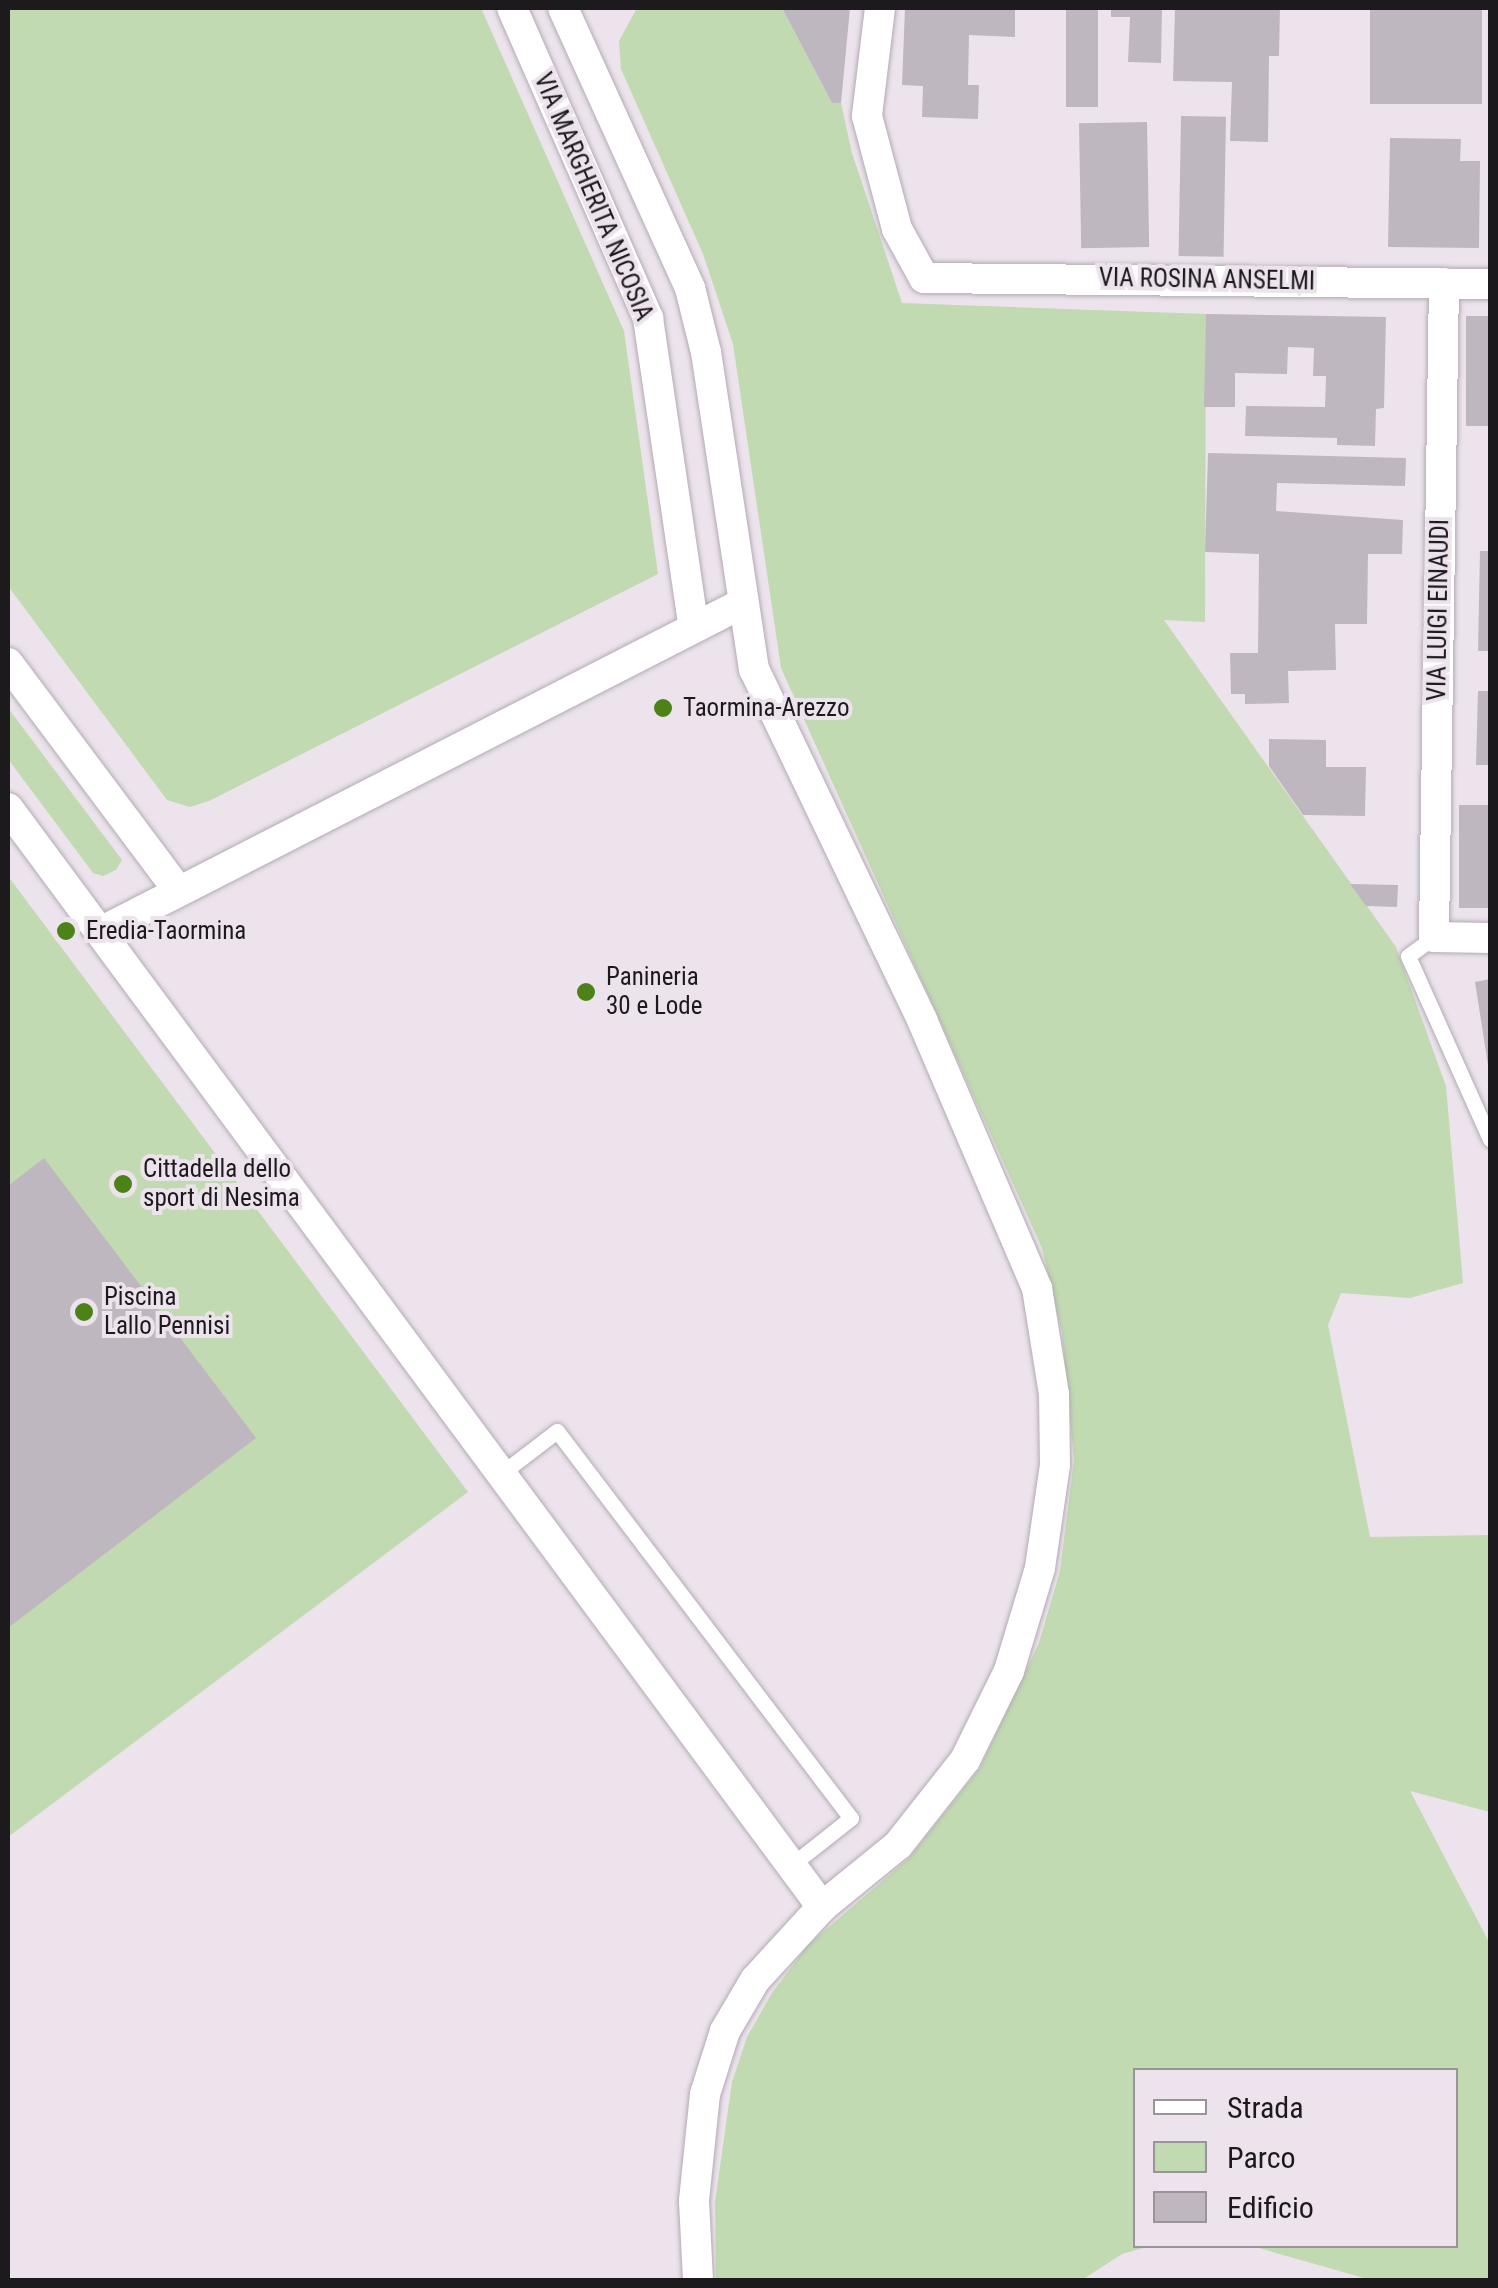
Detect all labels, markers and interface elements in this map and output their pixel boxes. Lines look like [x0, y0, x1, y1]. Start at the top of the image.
street label: VIA MARGHERITA NICOSIA [527, 69, 659, 325]
street label: VIA ROSINA ANSELMI [1099, 263, 1315, 297]
street label: VIA LUIGI EINAUDI [1422, 519, 1456, 701]
place label: Taormina-Arezzo [683, 693, 849, 723]
marker: Taormina-Arezzo [652, 697, 674, 719]
place label: Eredia-Taormina [86, 916, 246, 946]
marker: Eredia-Taormina [55, 920, 77, 942]
place label: Panineria 30 e Lode [606, 963, 702, 1022]
marker: Panineria 30 e Lode [575, 981, 597, 1003]
place label: Cittadella dello sport di Nesima [143, 1155, 300, 1214]
marker: Cittadella dello sport di Nesima [112, 1173, 134, 1195]
place label: Piscina Lallo Pennisi [104, 1283, 230, 1342]
marker: Piscina Lallo Pennisi [73, 1301, 95, 1323]
legend [1133, 2068, 1458, 2248]
text: Strada [1227, 2090, 1304, 2125]
text: Parco [1227, 2140, 1296, 2175]
text: Edificio [1227, 2190, 1314, 2225]

